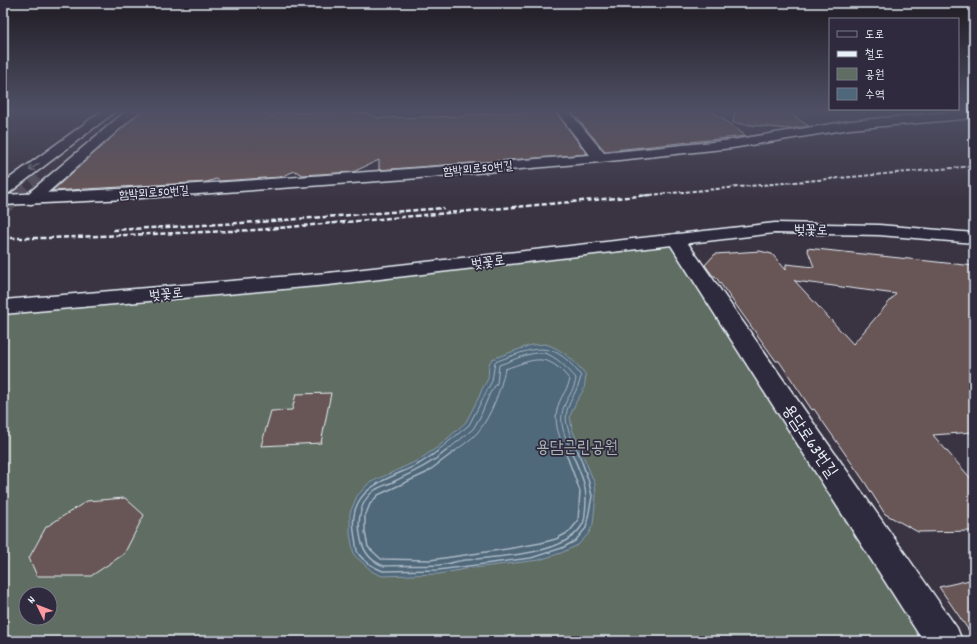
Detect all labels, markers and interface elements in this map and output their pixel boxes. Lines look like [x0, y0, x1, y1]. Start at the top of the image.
legend [829, 18, 959, 110]
text: 도로 [865, 27, 884, 44]
text: 철도 [865, 47, 884, 64]
text: 공원 [865, 67, 884, 84]
text: 수역 [865, 87, 885, 104]
street label: 함박뫼로50번길 [442, 158, 514, 181]
one-way arrow [28, 163, 39, 171]
street label: 함박뫼로50번길 [119, 183, 190, 204]
street label: 벚꽃로 [794, 221, 828, 241]
street label: 벚꽃로 [470, 251, 506, 275]
street label: 벚꽃로 [148, 284, 184, 306]
street label: 용담로63번길 [775, 400, 842, 484]
park label: 용담근린공원 [536, 437, 618, 461]
north arrow [18, 586, 58, 626]
text: N [24, 593, 40, 608]

